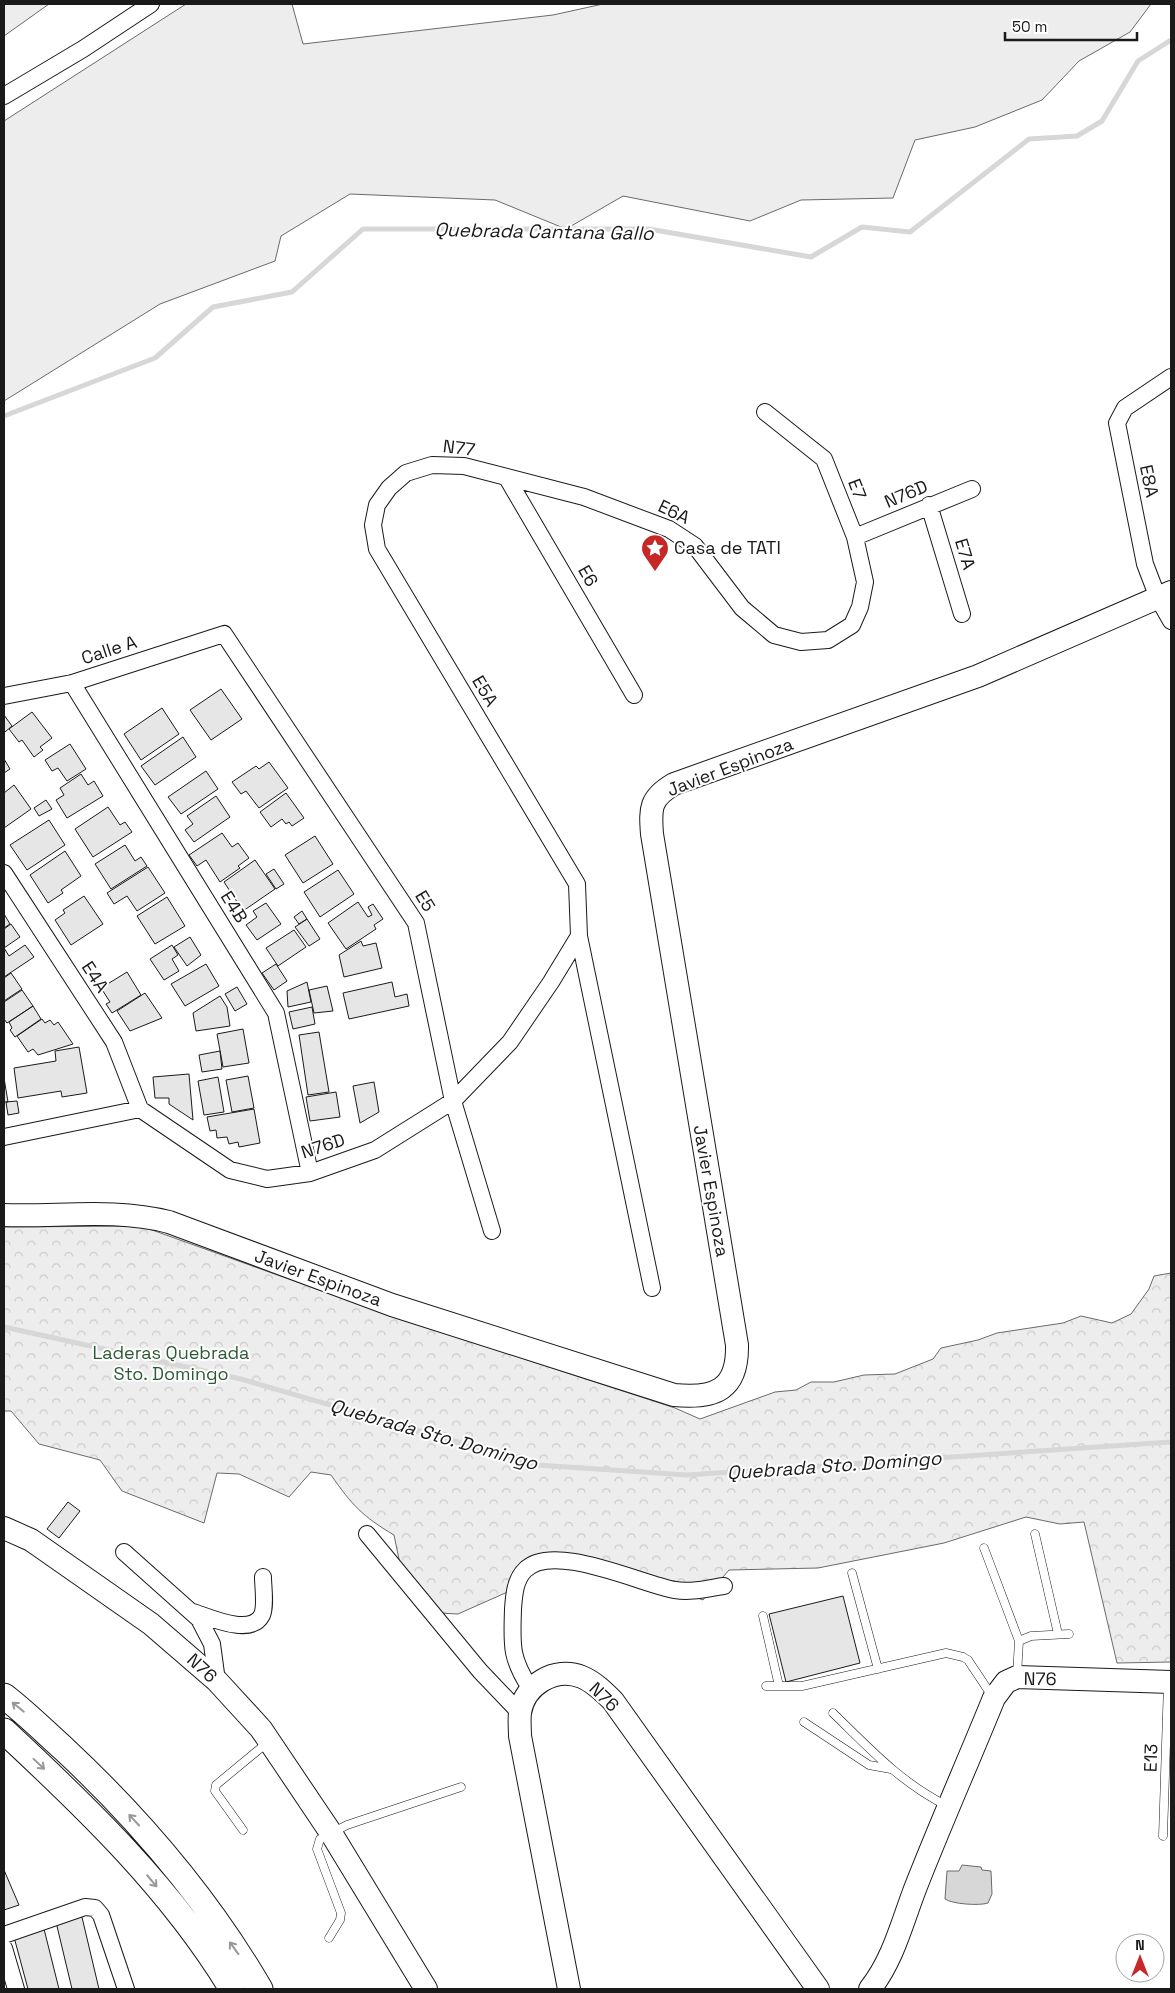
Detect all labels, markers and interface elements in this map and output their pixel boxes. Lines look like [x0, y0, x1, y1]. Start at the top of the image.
scale bar [1005, 10, 1138, 42]
text: 50 m [1012, 17, 1047, 36]
water label: Quebrada Cantana Gallo [434, 217, 655, 246]
street label: N77 [442, 434, 476, 461]
street label: E8A [1135, 463, 1164, 499]
street label: N76D [881, 474, 931, 513]
street label: E7 [843, 475, 872, 502]
street label: E6A [655, 494, 694, 529]
place icon: Casa de TATI [640, 533, 670, 572]
street label: E7A [950, 535, 981, 572]
place label: Casa de TATI [674, 536, 781, 559]
street label: E6 [573, 561, 604, 591]
street label: Calle A [78, 630, 140, 669]
street label: E5A [467, 671, 504, 710]
street label: Javier Espinoza [663, 732, 796, 801]
street label: E5 [410, 886, 441, 916]
street label: E4B [216, 887, 253, 927]
street label: E4A [77, 957, 114, 997]
street label: Javier Espinoza [689, 1123, 734, 1259]
street label: N76D [298, 1128, 348, 1163]
street label: Javier Espinoza [252, 1244, 385, 1311]
park label: Laderas Quebrada Sto. Domingo [93, 1341, 249, 1385]
water label: Quebrada Sto. Domingo [327, 1393, 542, 1476]
water label: Quebrada Sto. Domingo [726, 1445, 943, 1485]
street label: N76 [182, 1648, 222, 1687]
street label: N76 [1023, 1667, 1057, 1690]
street label: N76 [584, 1677, 624, 1716]
one-way arrow [11, 1702, 24, 1713]
street label: E13 [1139, 1743, 1162, 1773]
one-way arrow [33, 1758, 46, 1770]
one-way arrow [128, 1814, 140, 1827]
one-way arrow [147, 1874, 158, 1887]
north arrow [1115, 1933, 1165, 1983]
text: N [1135, 1936, 1145, 1954]
one-way arrow [229, 1942, 240, 1955]

